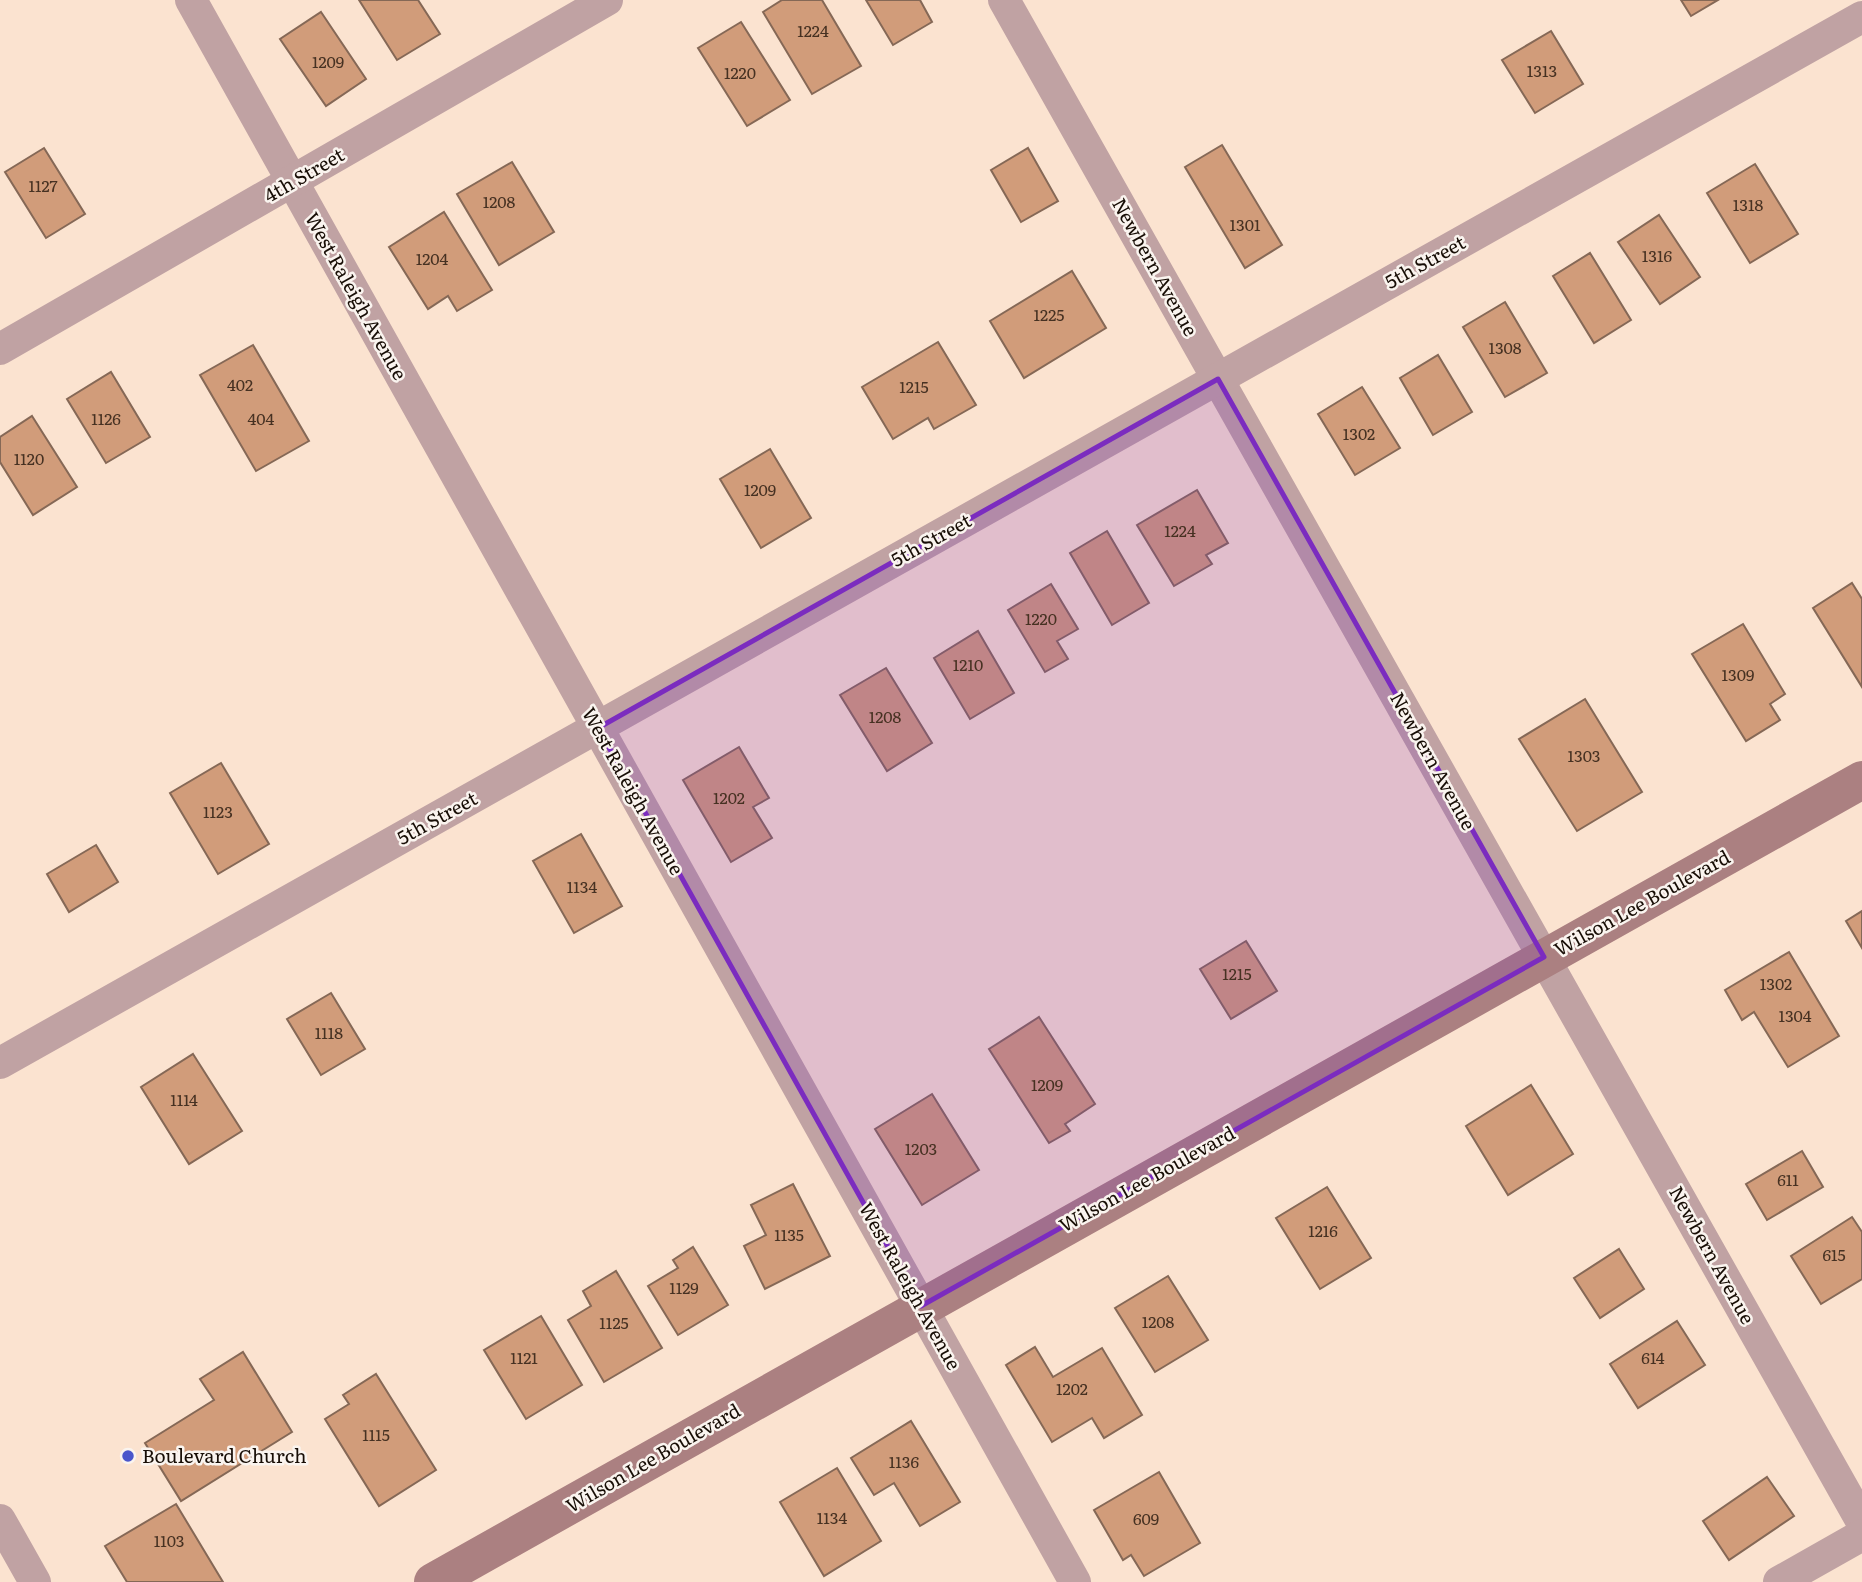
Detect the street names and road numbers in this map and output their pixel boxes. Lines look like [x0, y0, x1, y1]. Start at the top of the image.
street label: 4th Street [258, 140, 349, 208]
street label: Newbern Avenue [1106, 192, 1206, 341]
street label: West Raleigh Avenue [299, 206, 415, 385]
street label: 5th Street [1379, 227, 1470, 295]
street label: 5th Street [885, 505, 976, 573]
street label: Newbern Avenue [1384, 686, 1484, 835]
street label: West Raleigh Avenue [576, 701, 692, 880]
street label: 5th Street [391, 783, 482, 851]
street label: Wilson Lee Boulevard [1548, 842, 1735, 962]
street label: Wilson Lee Boulevard [1053, 1118, 1240, 1238]
street label: Newbern Avenue [1663, 1180, 1763, 1329]
street label: West Raleigh Avenue [853, 1196, 969, 1375]
street label: Wilson Lee Boulevard [560, 1395, 745, 1519]

